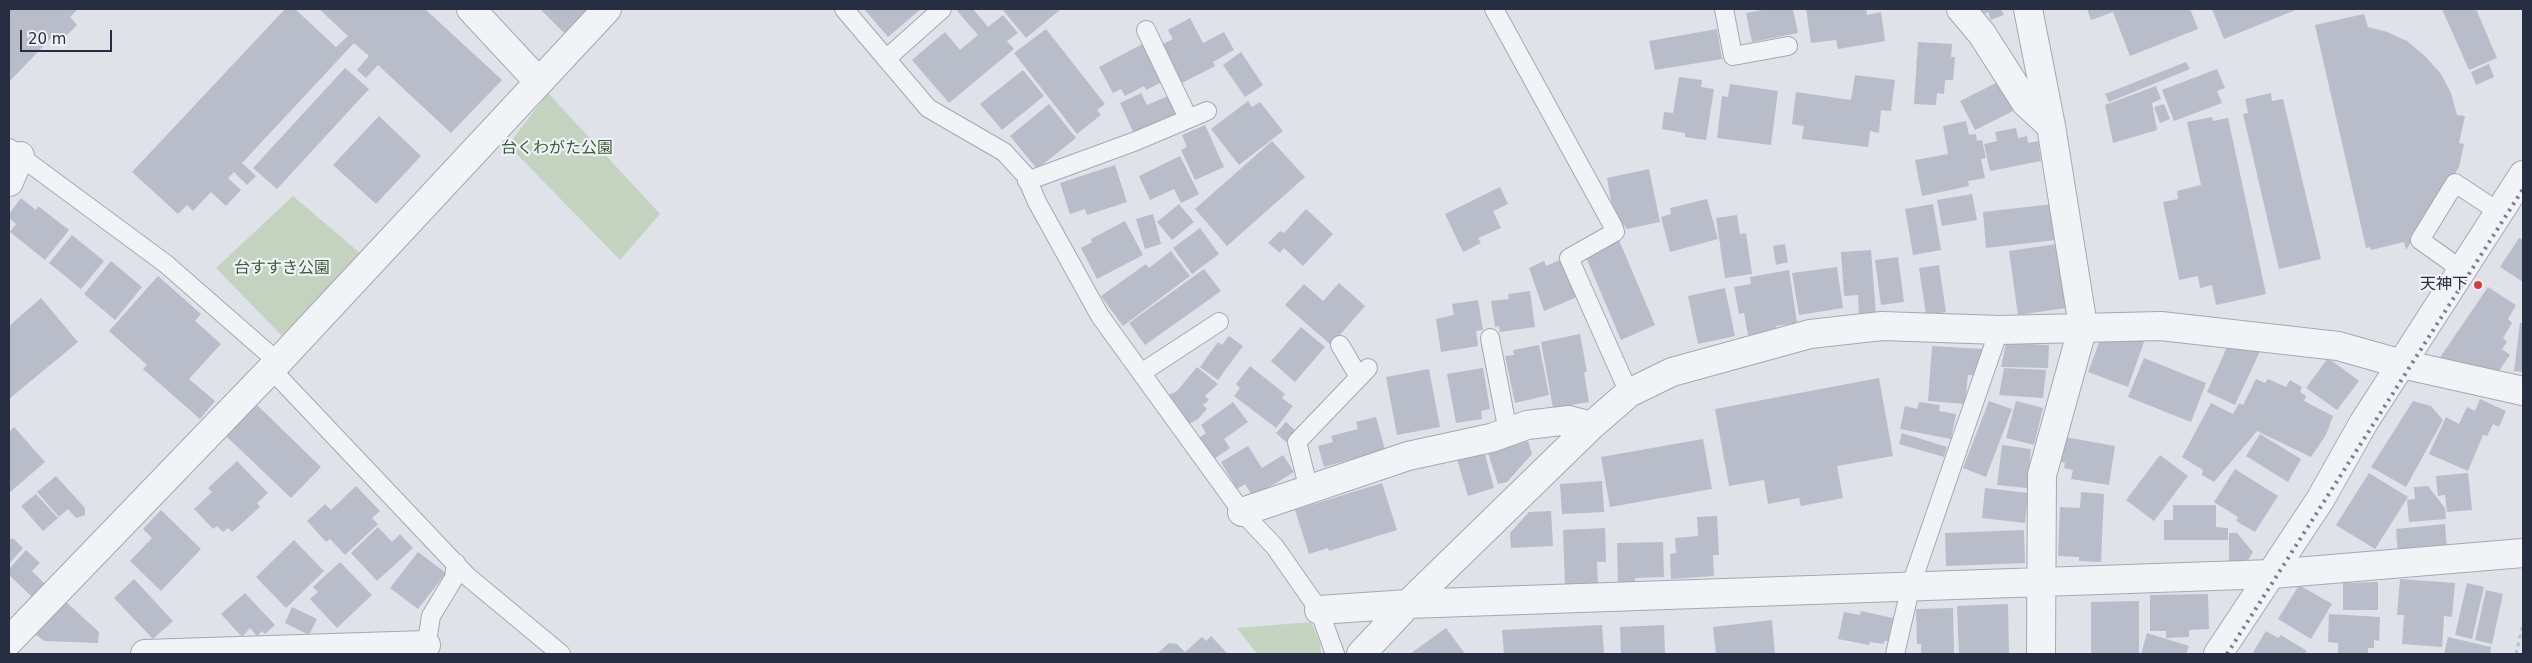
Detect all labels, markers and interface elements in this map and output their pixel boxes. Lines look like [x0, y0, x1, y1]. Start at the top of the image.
scale bar [22, 20, 115, 52]
text: 20 m [28, 30, 66, 48]
park label: 台くわがた公園 [501, 139, 613, 159]
park label: 台すすき公園 [234, 259, 330, 279]
place label: 天神下 [2420, 275, 2468, 295]
marker: 天神下 [2472, 279, 2484, 291]

